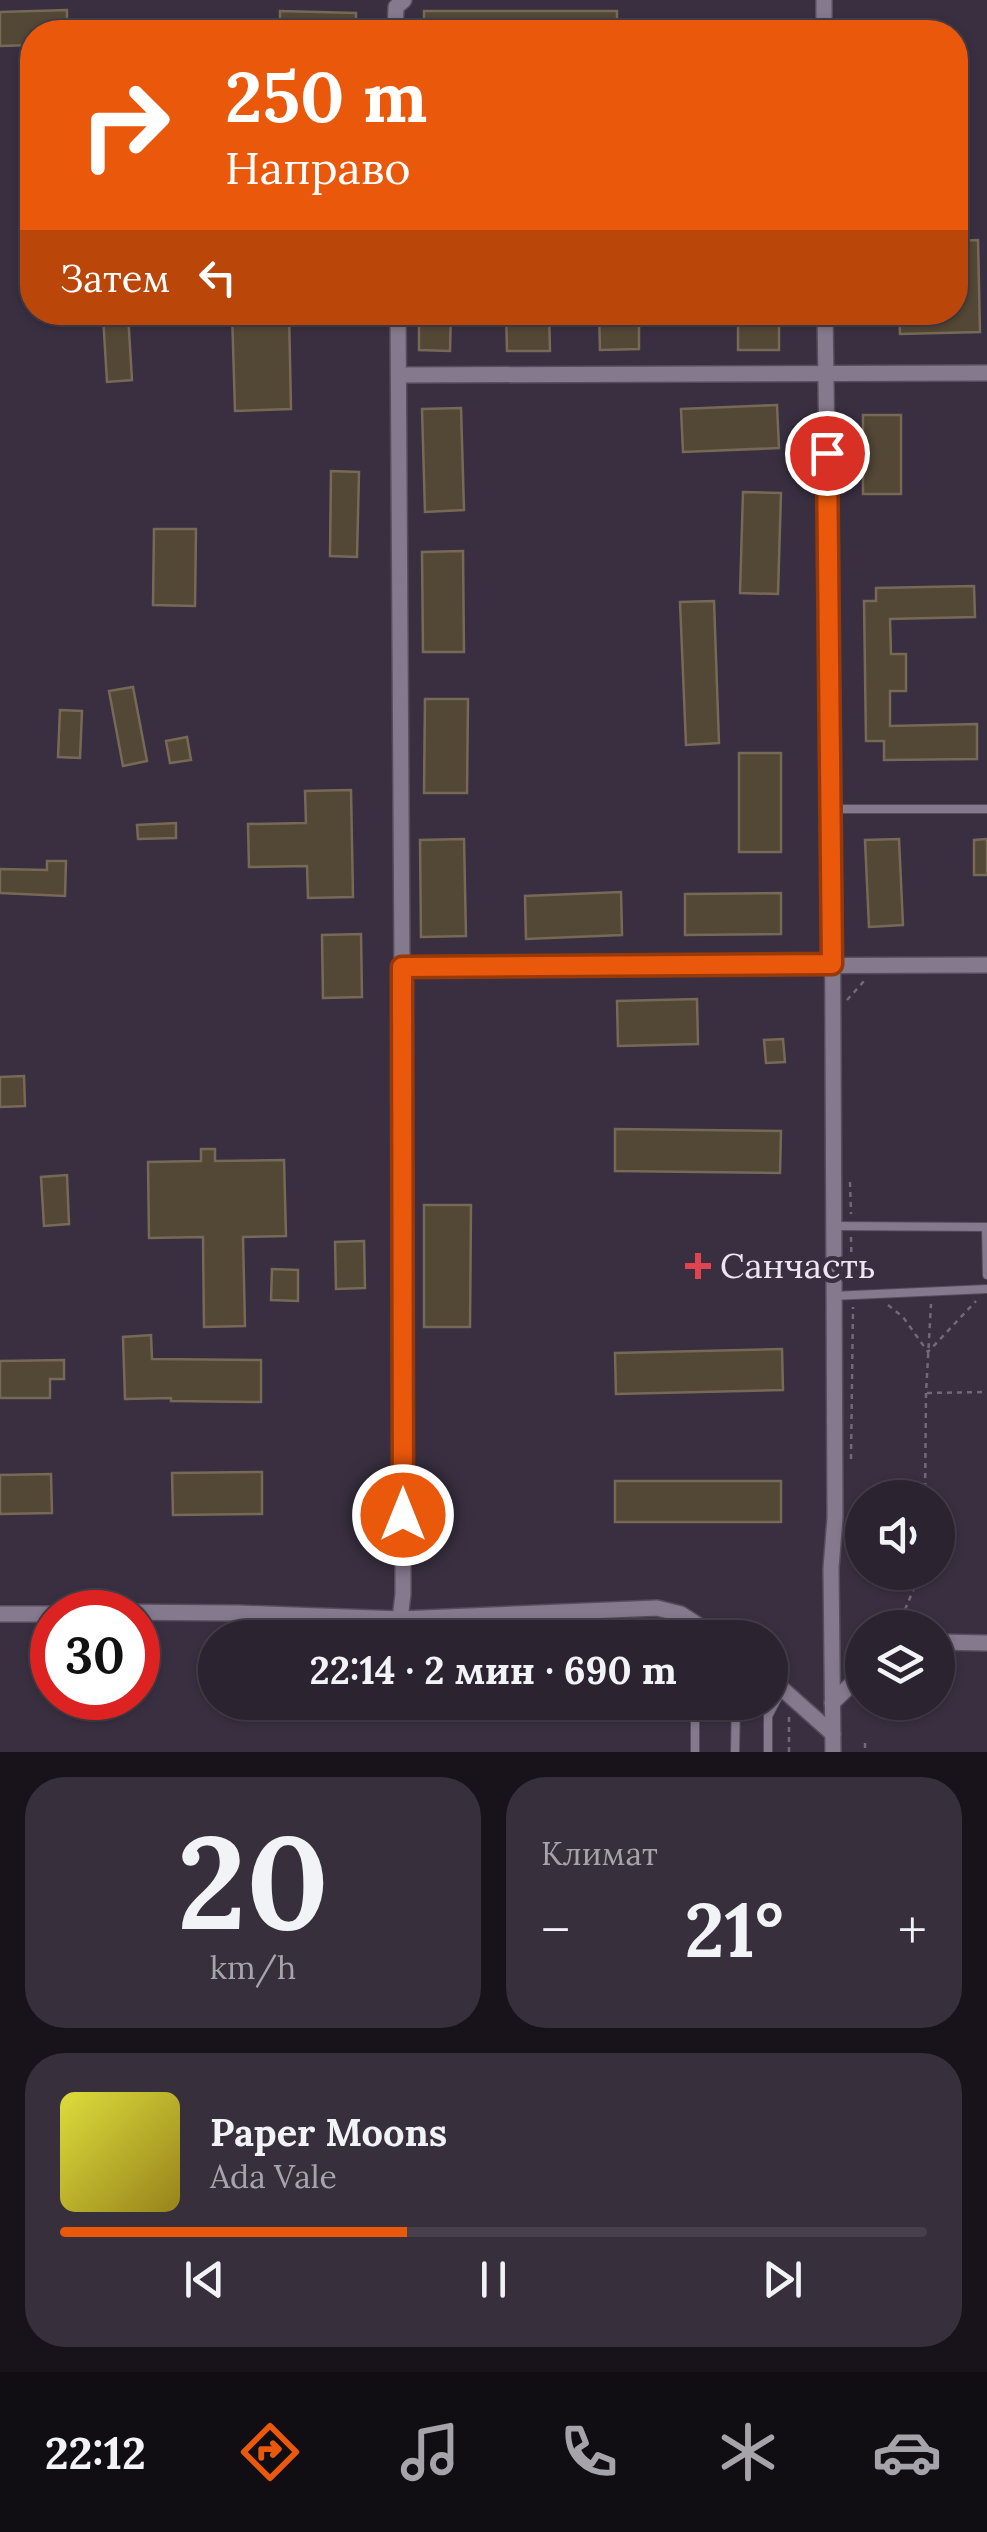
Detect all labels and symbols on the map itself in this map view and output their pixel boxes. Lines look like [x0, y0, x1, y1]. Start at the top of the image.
pin [785, 411, 870, 496]
place label: Санчасть [720, 1243, 876, 1288]
marker: Санчасть [685, 1253, 711, 1279]
position arrow [351, 1463, 455, 1567]
speed limit sign: 30 [30, 1590, 160, 1720]

